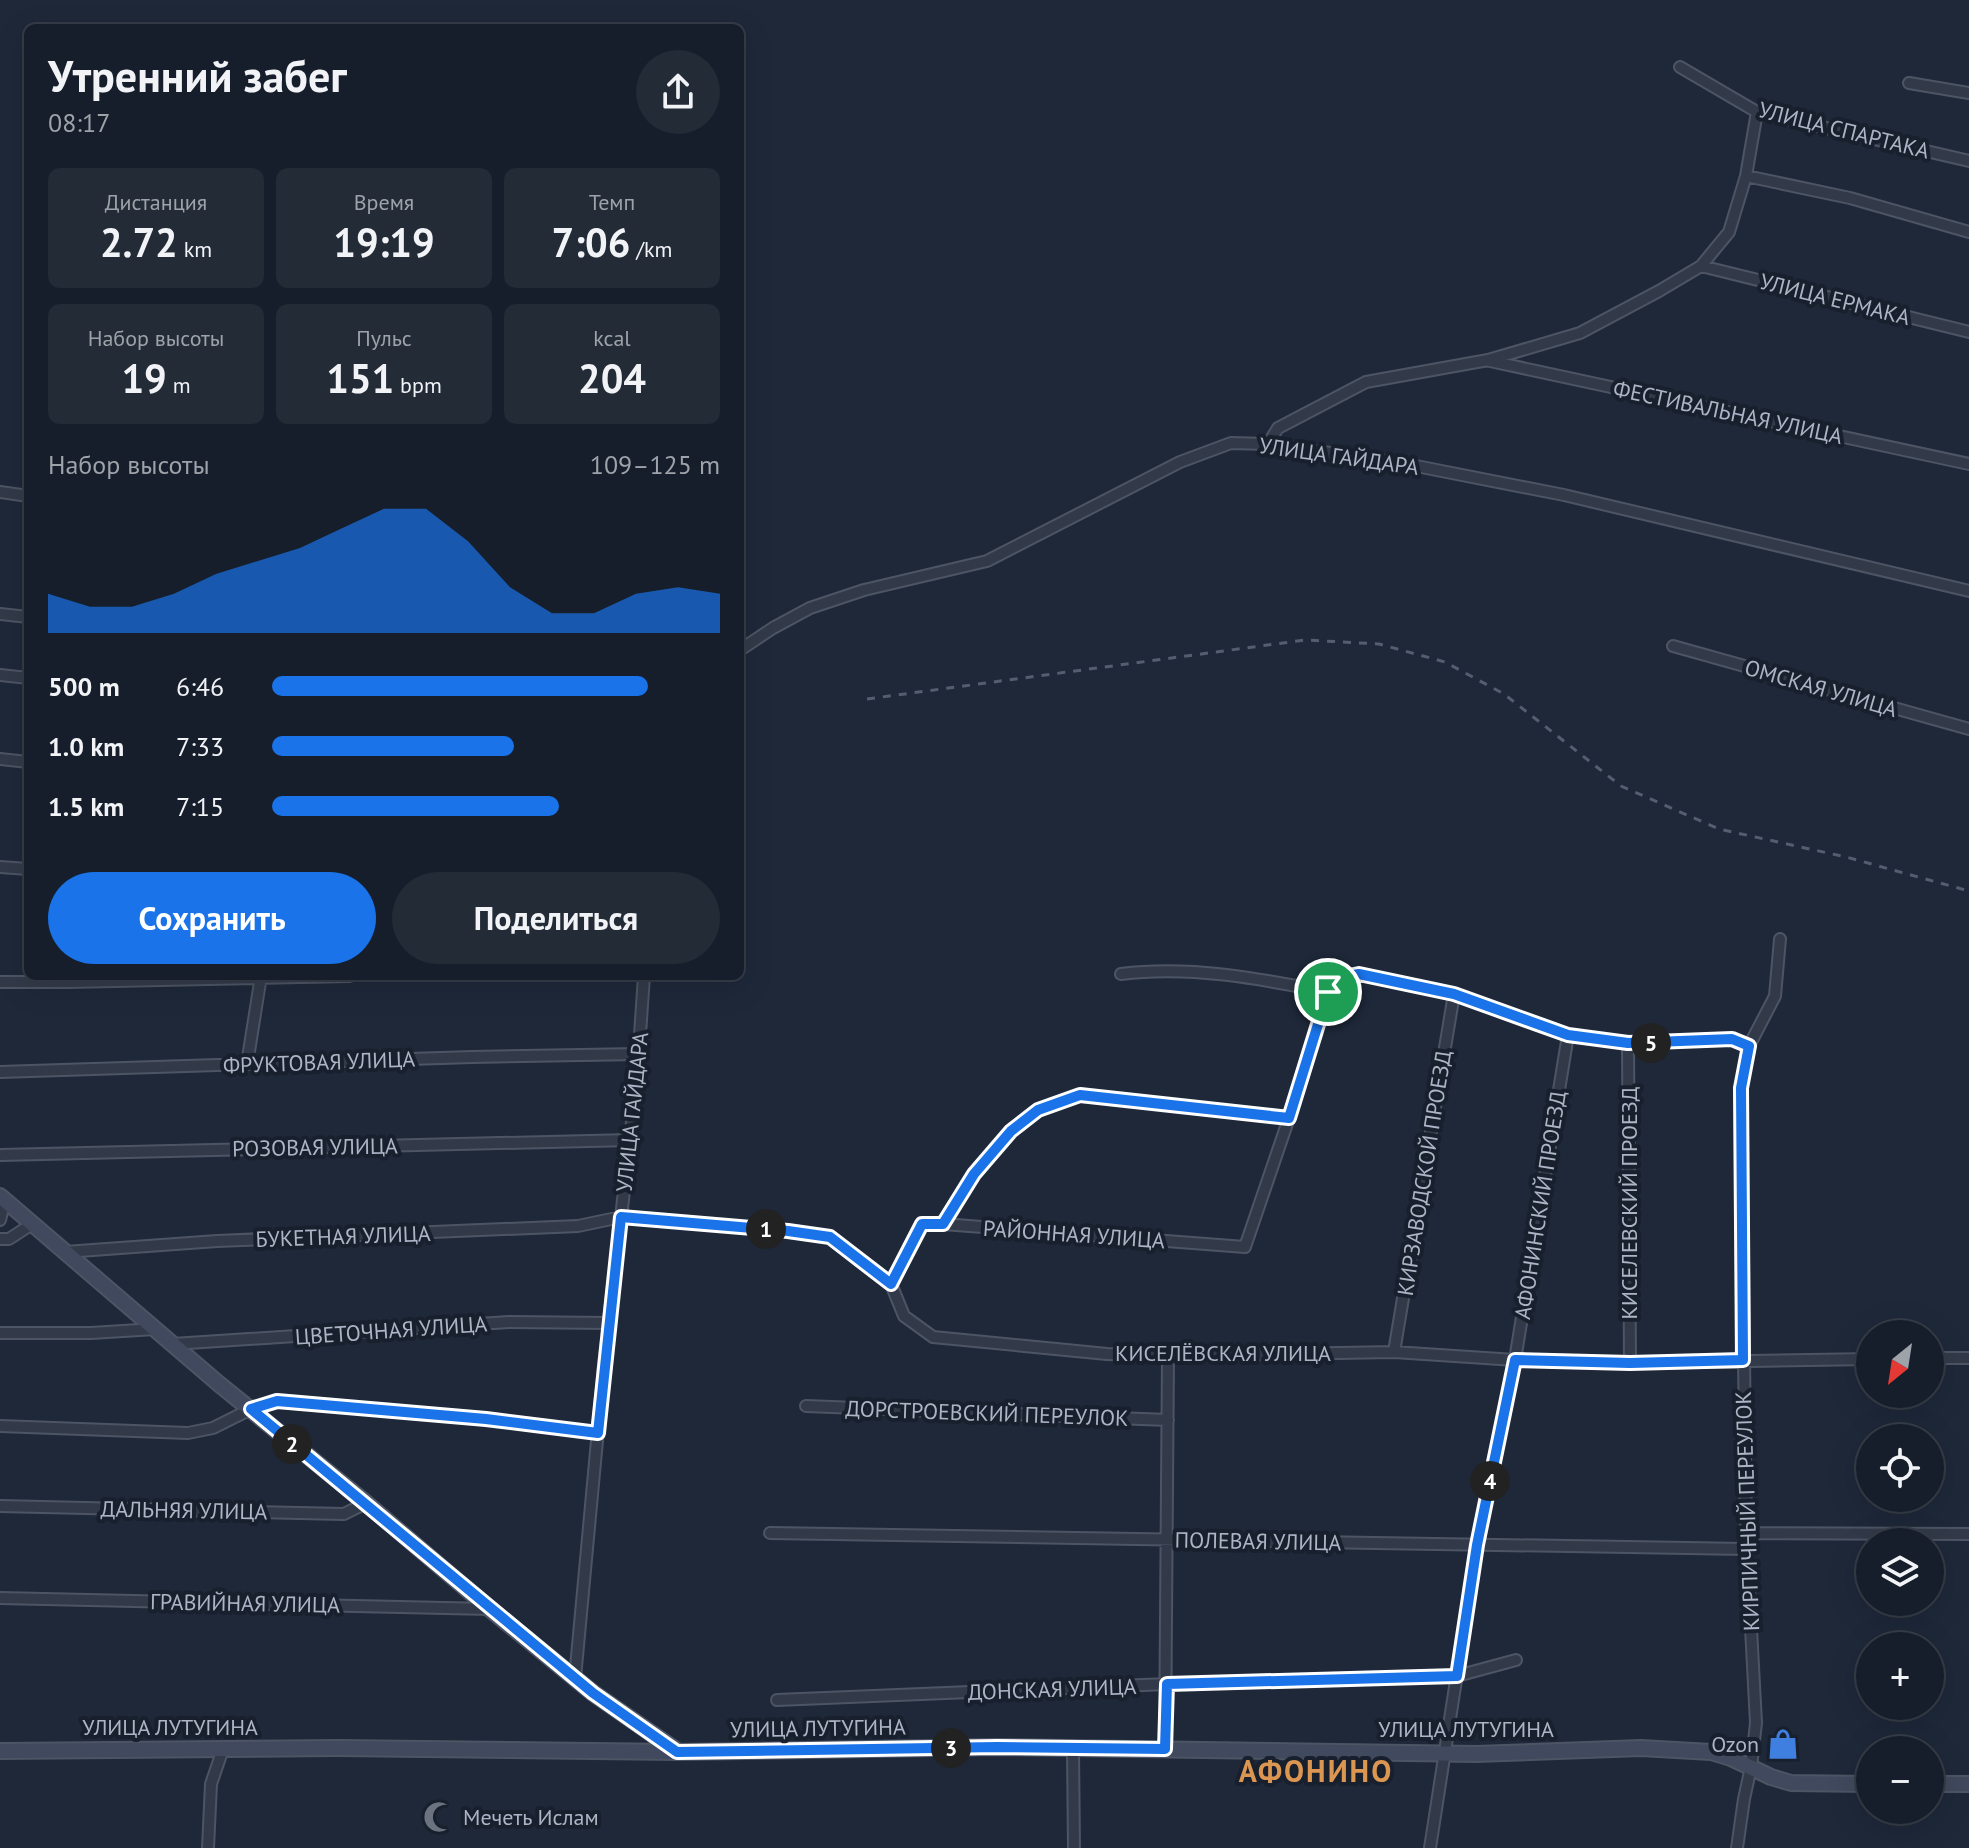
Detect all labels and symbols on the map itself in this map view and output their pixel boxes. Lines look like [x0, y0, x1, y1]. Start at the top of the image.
street label: УЛИЦА СПАРТАКА [1756, 95, 1932, 165]
street label: УЛИЦА ЕРМАКА [1757, 267, 1913, 331]
street label: ФЕСТИВАЛЬНАЯ УЛИЦА [1611, 374, 1845, 450]
street label: УЛИЦА ГАЙДАРА [1258, 431, 1421, 481]
street label: ОМСКАЯ УЛИЦА [1742, 653, 1901, 723]
pin [1294, 958, 1362, 1026]
pin: 5 [1631, 1023, 1671, 1063]
street label: УЛИЦА ГАЙДАРА [610, 1031, 654, 1193]
street label: ФРУКТОВАЯ УЛИЦА [222, 1045, 416, 1079]
street label: КИРЗАВОДСКОЙ ПРОЕЗД [1391, 1048, 1457, 1298]
street label: КИСЕЛЕВСКИЙ ПРОЕЗД [1615, 1086, 1643, 1319]
street label: АФОНИНСКИЙ ПРОЕЗД [1508, 1089, 1572, 1321]
street label: РОЗОВАЯ УЛИЦА [232, 1132, 398, 1162]
pin: 1 [746, 1209, 786, 1249]
street label: РАЙОННАЯ УЛИЦА [982, 1214, 1166, 1254]
street label: БУКЕТНАЯ УЛИЦА [255, 1219, 431, 1253]
street label: ЦВЕТОЧНАЯ УЛИЦА [294, 1309, 488, 1351]
north arrow [1856, 1320, 1944, 1408]
street label: КИСЕЛЁВСКАЯ УЛИЦА [1115, 1339, 1331, 1367]
street label: КИРПИЧНЫЙ ПЕРЕУЛОК [1729, 1391, 1765, 1631]
street label: ДОРСТРОЕВСКИЙ ПЕРЕУЛОК [845, 1394, 1129, 1432]
pin: 2 [272, 1424, 312, 1464]
pin: 4 [1470, 1461, 1510, 1501]
street label: ДАЛЬНЯЯ УЛИЦА [100, 1495, 268, 1525]
street label: ПОЛЕВАЯ УЛИЦА [1174, 1526, 1342, 1556]
street label: ГРАВИЙНАЯ УЛИЦА [150, 1587, 340, 1619]
street label: ДОНСКАЯ УЛИЦА [967, 1672, 1137, 1706]
street label: УЛИЦА ЛУТУГИНА [730, 1712, 906, 1744]
street label: УЛИЦА ЛУТУГИНА [82, 1713, 258, 1741]
street label: УЛИЦА ЛУТУГИНА [1378, 1715, 1554, 1743]
shop icon: Ozon [1766, 1727, 1800, 1761]
pin: 3 [931, 1728, 971, 1768]
place label: Ozon [1711, 1730, 1759, 1758]
district label: АФОНИНО [1239, 1751, 1393, 1790]
mosque icon: Мечеть Ислам [422, 1800, 456, 1834]
place label: Мечеть Ислам [463, 1803, 599, 1831]

